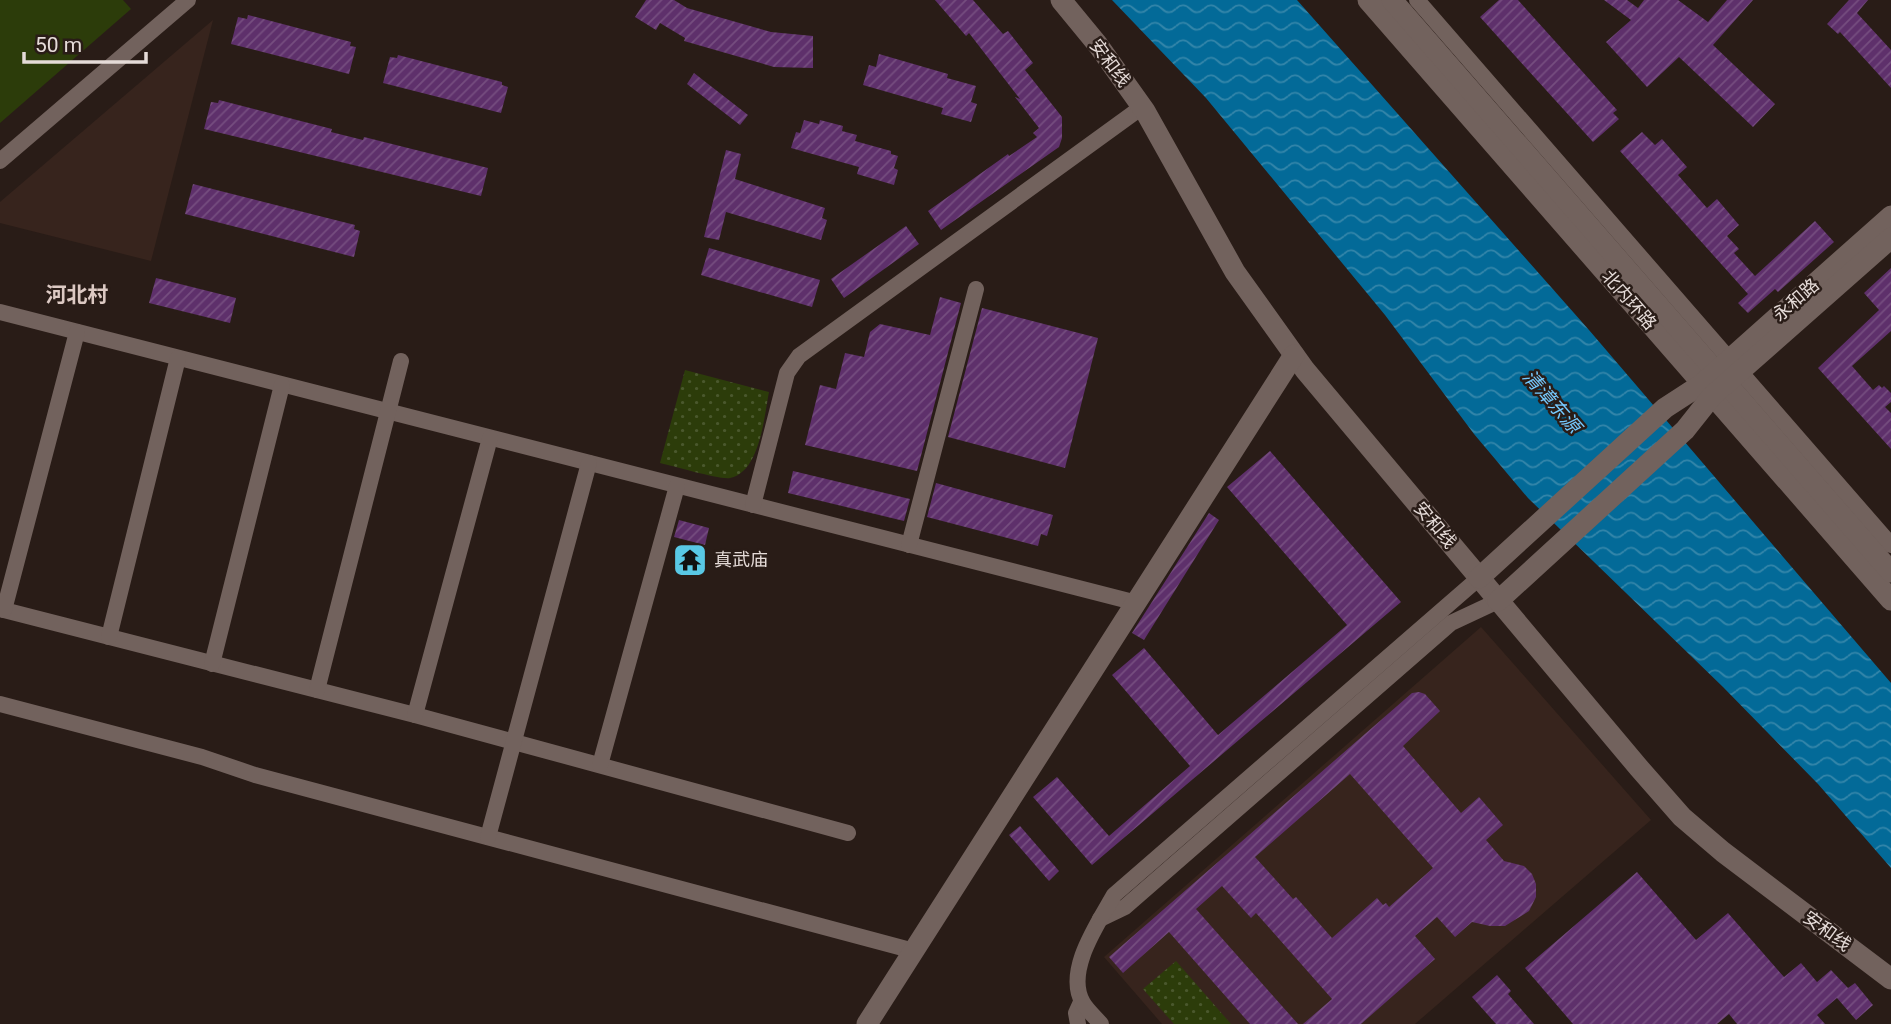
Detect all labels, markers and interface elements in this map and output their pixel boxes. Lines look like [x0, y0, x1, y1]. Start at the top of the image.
scale bar [24, 21, 147, 65]
text: 50 m [35, 33, 82, 57]
street label: 安和线 [1086, 35, 1135, 91]
street label: 北内环路 [1598, 266, 1661, 334]
street label: 永和路 [1768, 274, 1823, 325]
district label: 河北村 [46, 283, 109, 307]
water label: 清漳东源 [1518, 365, 1587, 440]
street label: 安和线 [1410, 497, 1461, 552]
temple icon: 真武庙 [671, 541, 709, 579]
place label: 真武庙 [714, 549, 768, 570]
street label: 安和线 [1799, 906, 1855, 955]

